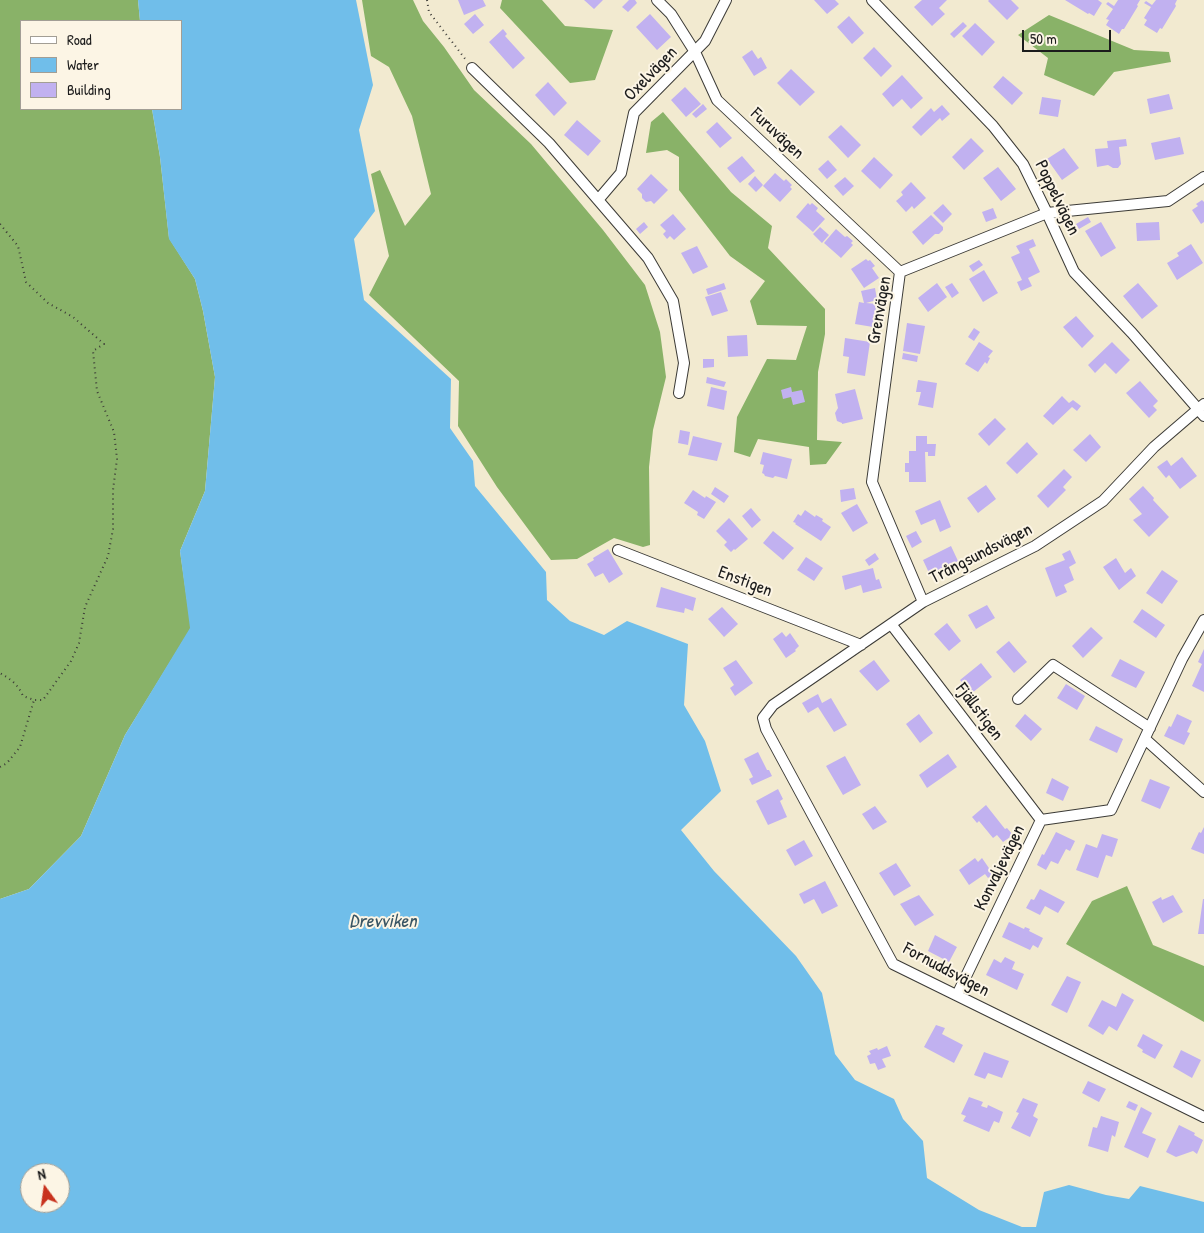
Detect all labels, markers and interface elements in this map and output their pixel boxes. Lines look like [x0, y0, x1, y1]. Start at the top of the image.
legend [20, 20, 182, 110]
scale bar [1024, 20, 1113, 52]
text: 50 m [1030, 28, 1057, 49]
text: Road [67, 29, 92, 50]
street label: Oxelvägen [620, 42, 682, 106]
text: Water [67, 54, 99, 75]
text: Building [67, 79, 111, 100]
street label: Furuvägen [746, 104, 808, 164]
street label: Poppelvägen [1030, 157, 1084, 239]
street label: Grenvägen [863, 274, 897, 346]
street label: Trångsundsvägen [926, 519, 1036, 589]
street label: Enstigen [715, 562, 775, 602]
street label: Fjällstigen [950, 679, 1008, 745]
street label: Konvaljevägen [970, 822, 1030, 914]
water label: Drevviken [349, 911, 417, 933]
street label: Fornuddsvägen [899, 938, 993, 1002]
north arrow [20, 1163, 70, 1213]
text: N [36, 1164, 47, 1184]

